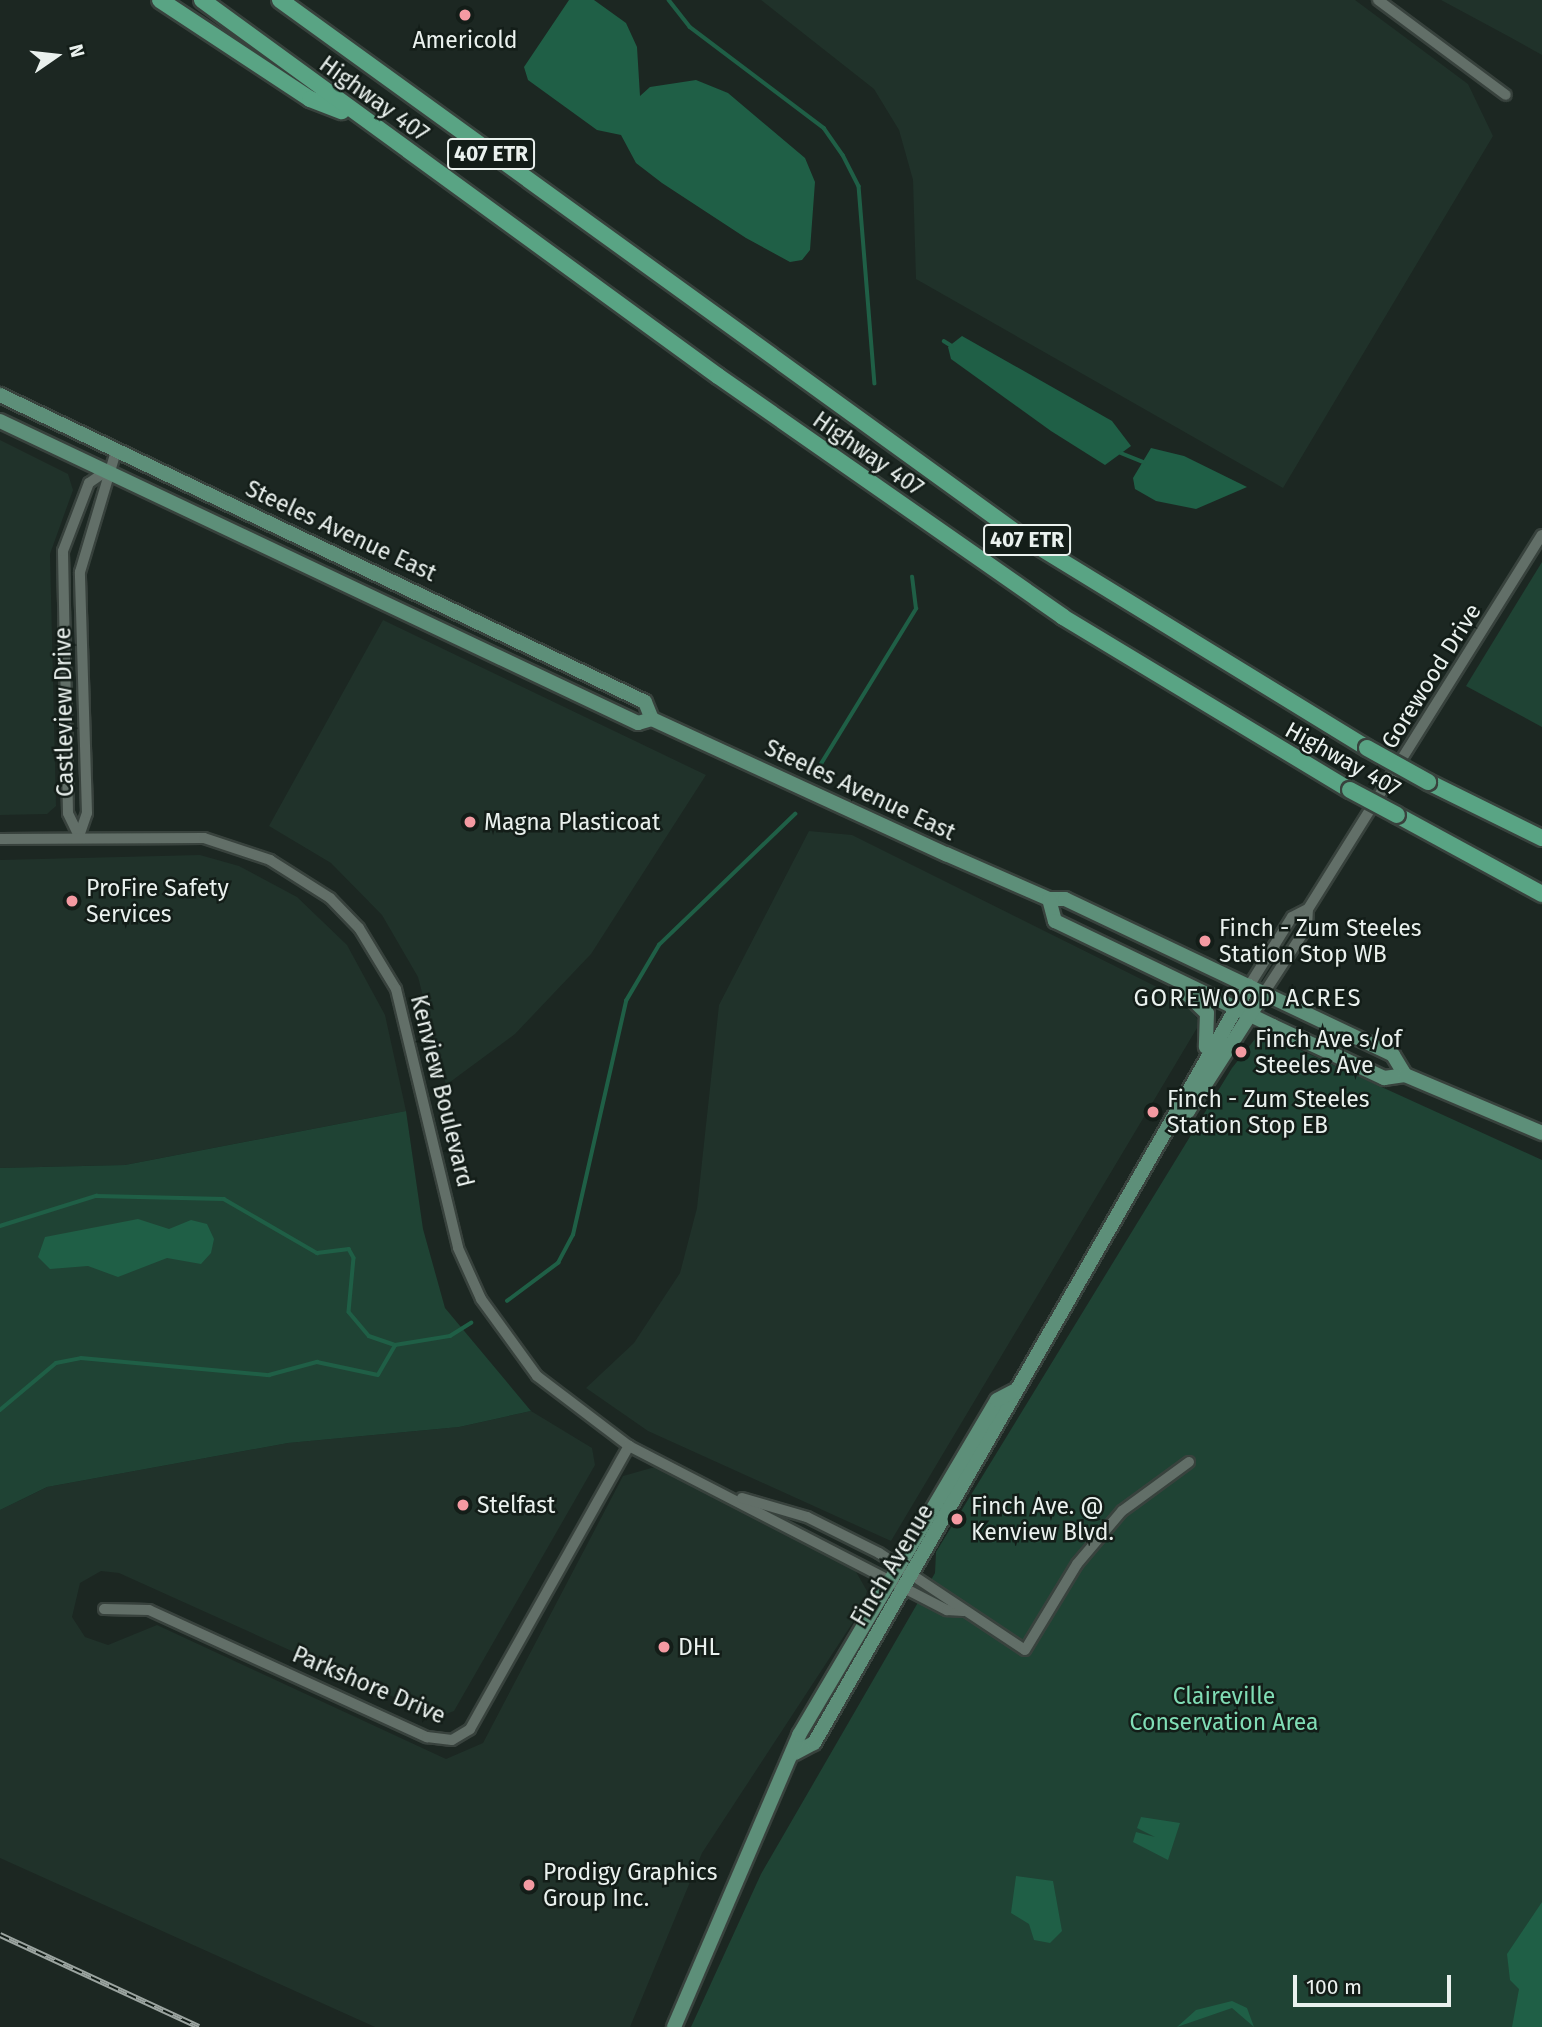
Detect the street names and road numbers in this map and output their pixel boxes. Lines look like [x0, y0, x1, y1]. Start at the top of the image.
street label: Highway 407 [314, 50, 434, 148]
road number: 407 ETR [446, 136, 536, 172]
street label: Highway 407 [808, 406, 928, 502]
street label: Steeles Avenue East [241, 475, 441, 587]
road number: 407 ETR [982, 522, 1072, 558]
street label: Gorewood Drive [1375, 598, 1487, 754]
street label: Castleview Drive [49, 627, 79, 797]
street label: Highway 407 [1280, 716, 1406, 802]
street label: Steeles Avenue East [760, 734, 960, 846]
street label: Kenview Boulevard [405, 992, 479, 1190]
street label: Finch Avenue [845, 1499, 939, 1631]
street label: Parkshore Drive [288, 1640, 450, 1730]

